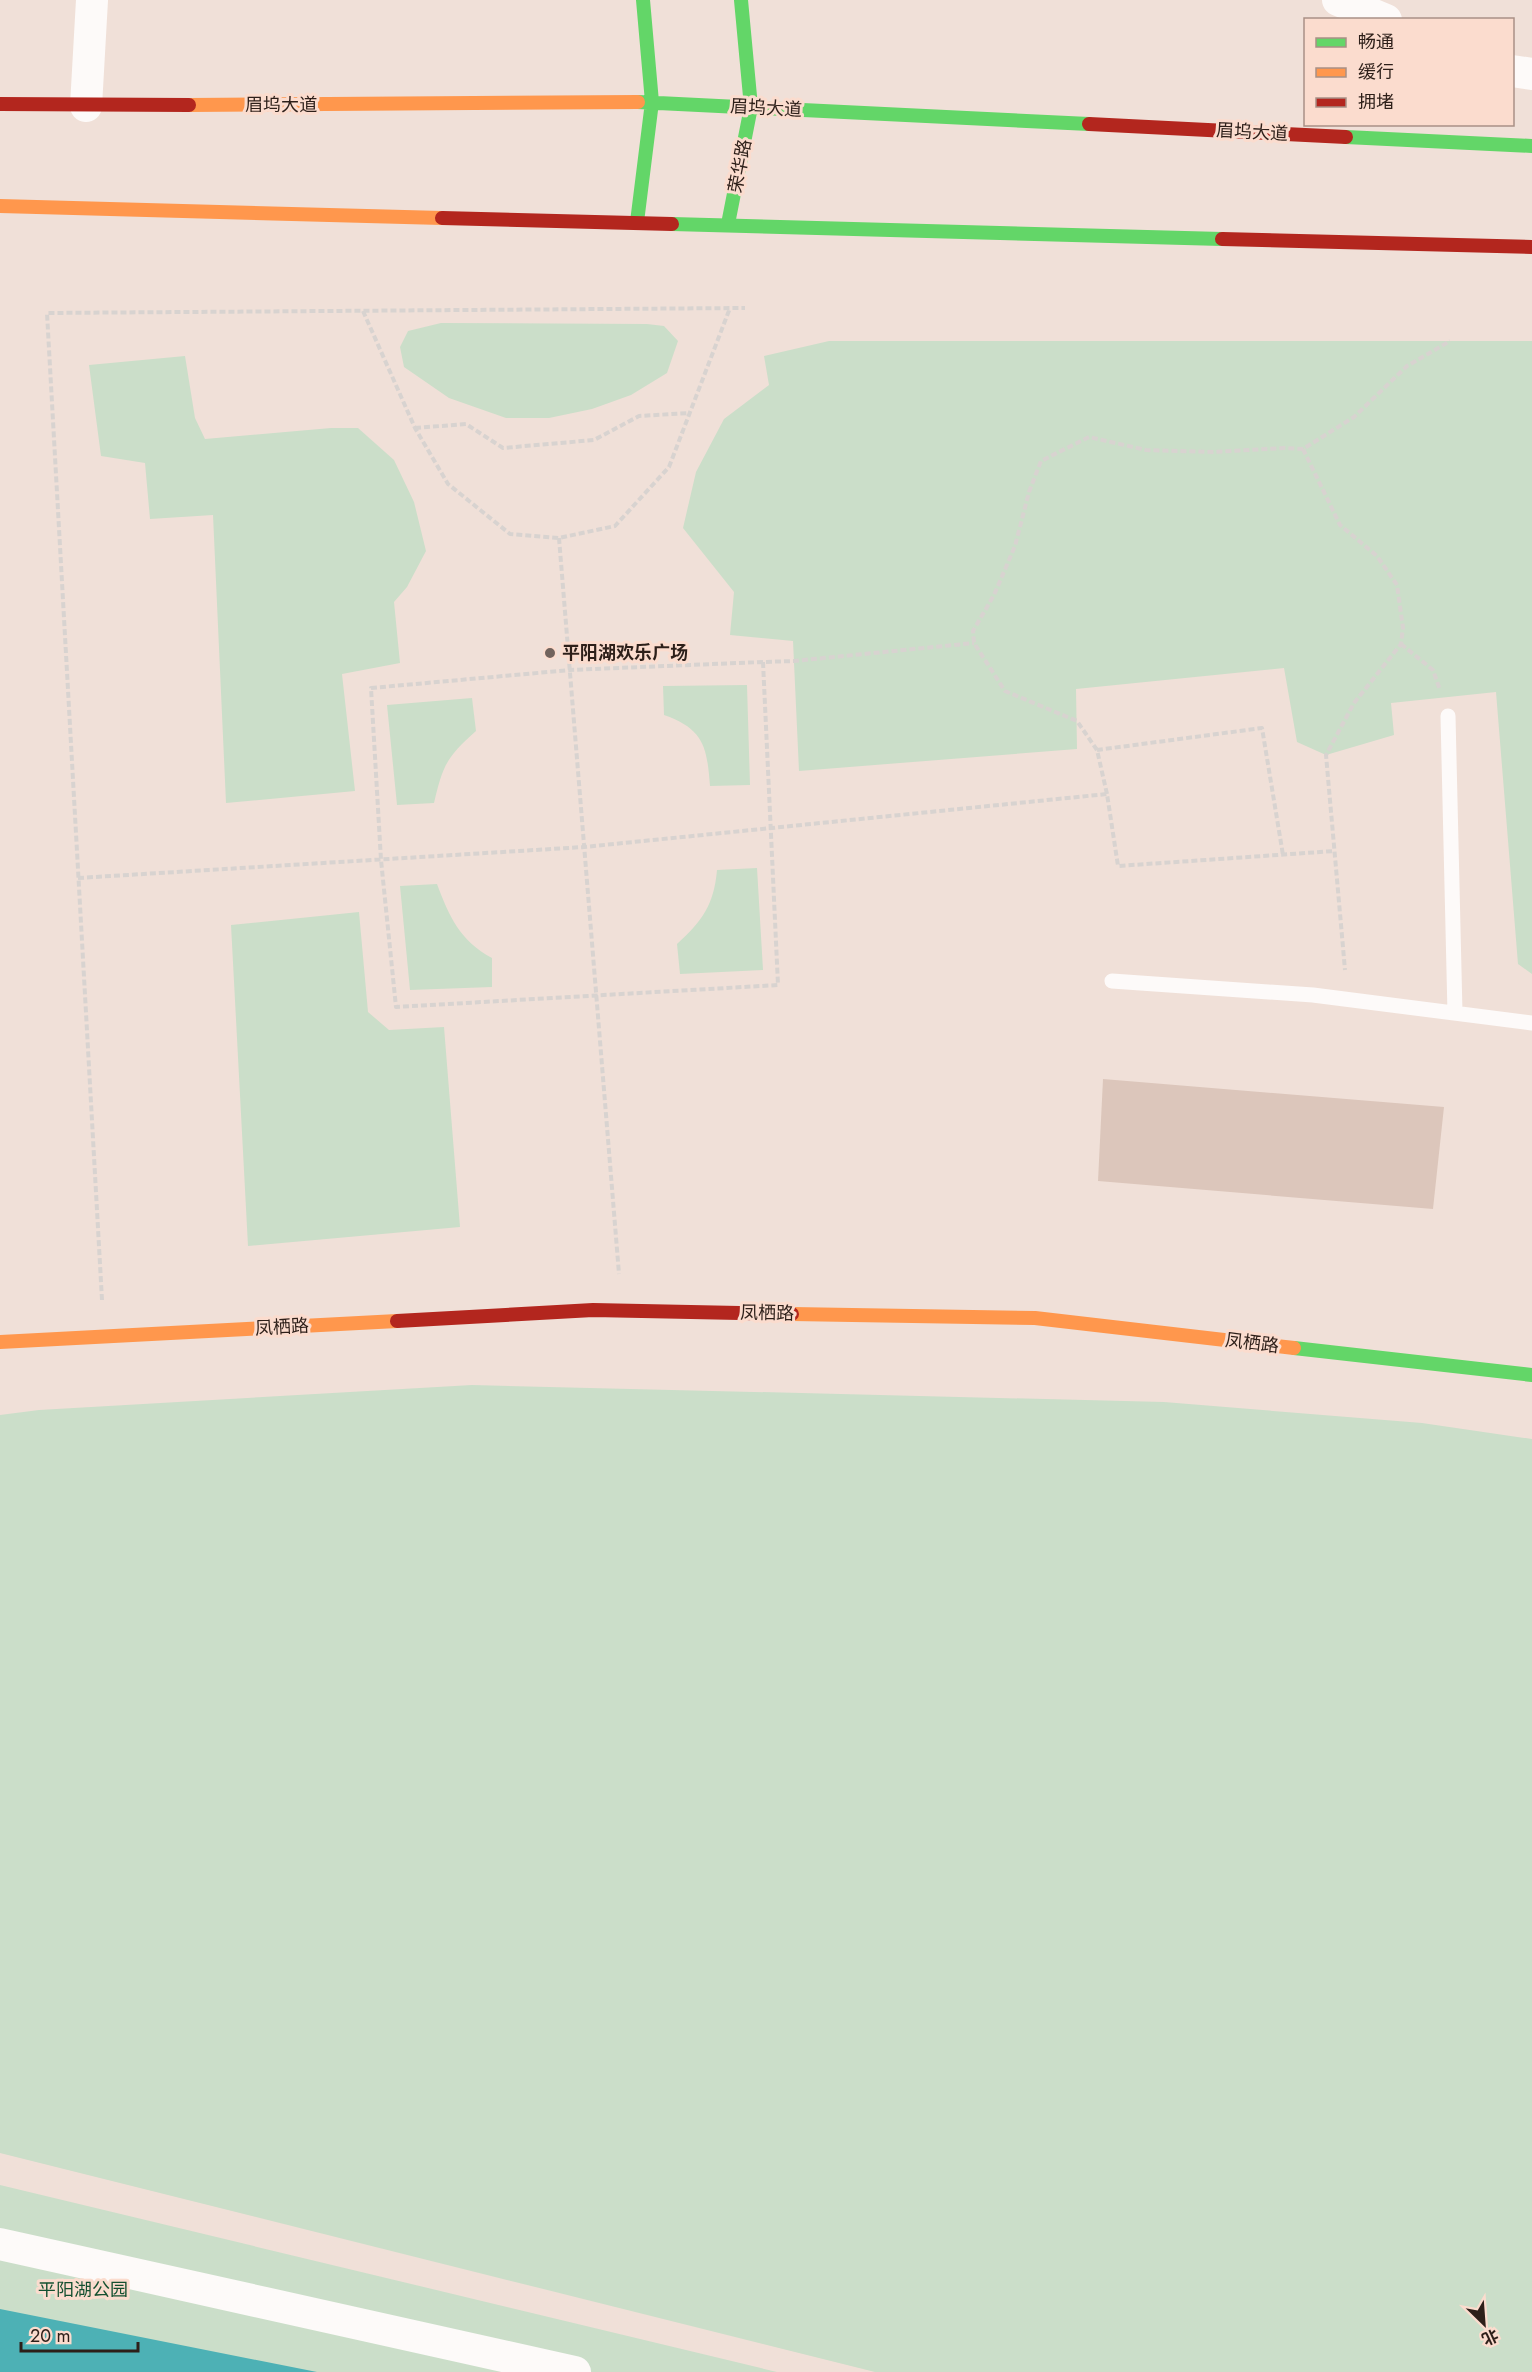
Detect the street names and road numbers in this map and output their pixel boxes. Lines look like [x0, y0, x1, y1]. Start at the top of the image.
street label: 眉坞大道 [245, 92, 317, 118]
street label: 眉坞大道 [729, 93, 803, 123]
street label: 眉坞大道 [1215, 117, 1289, 147]
street label: 荣华路 [722, 137, 758, 195]
street label: 凤栖路 [740, 1300, 794, 1326]
street label: 凤栖路 [254, 1313, 310, 1341]
street label: 凤栖路 [1224, 1327, 1280, 1359]

